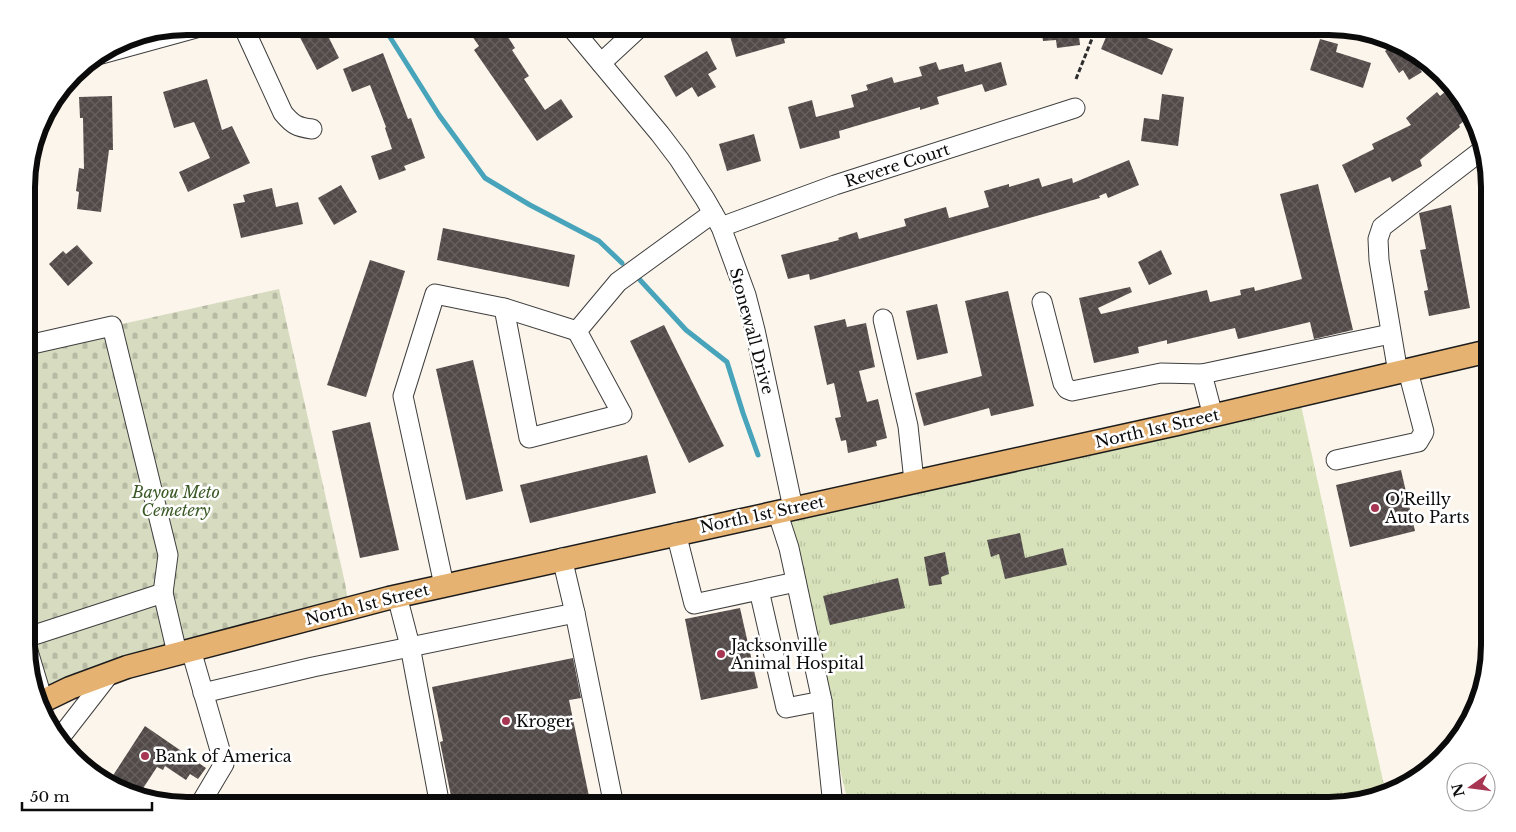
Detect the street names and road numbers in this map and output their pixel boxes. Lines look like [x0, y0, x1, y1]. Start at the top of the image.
street label: Revere Court [842, 139, 952, 191]
street label: Stonewall Drive [726, 266, 778, 396]
street label: North 1st Street [1093, 404, 1221, 452]
street label: North 1st Street [698, 491, 826, 537]
street label: North 1st Street [303, 579, 431, 629]

